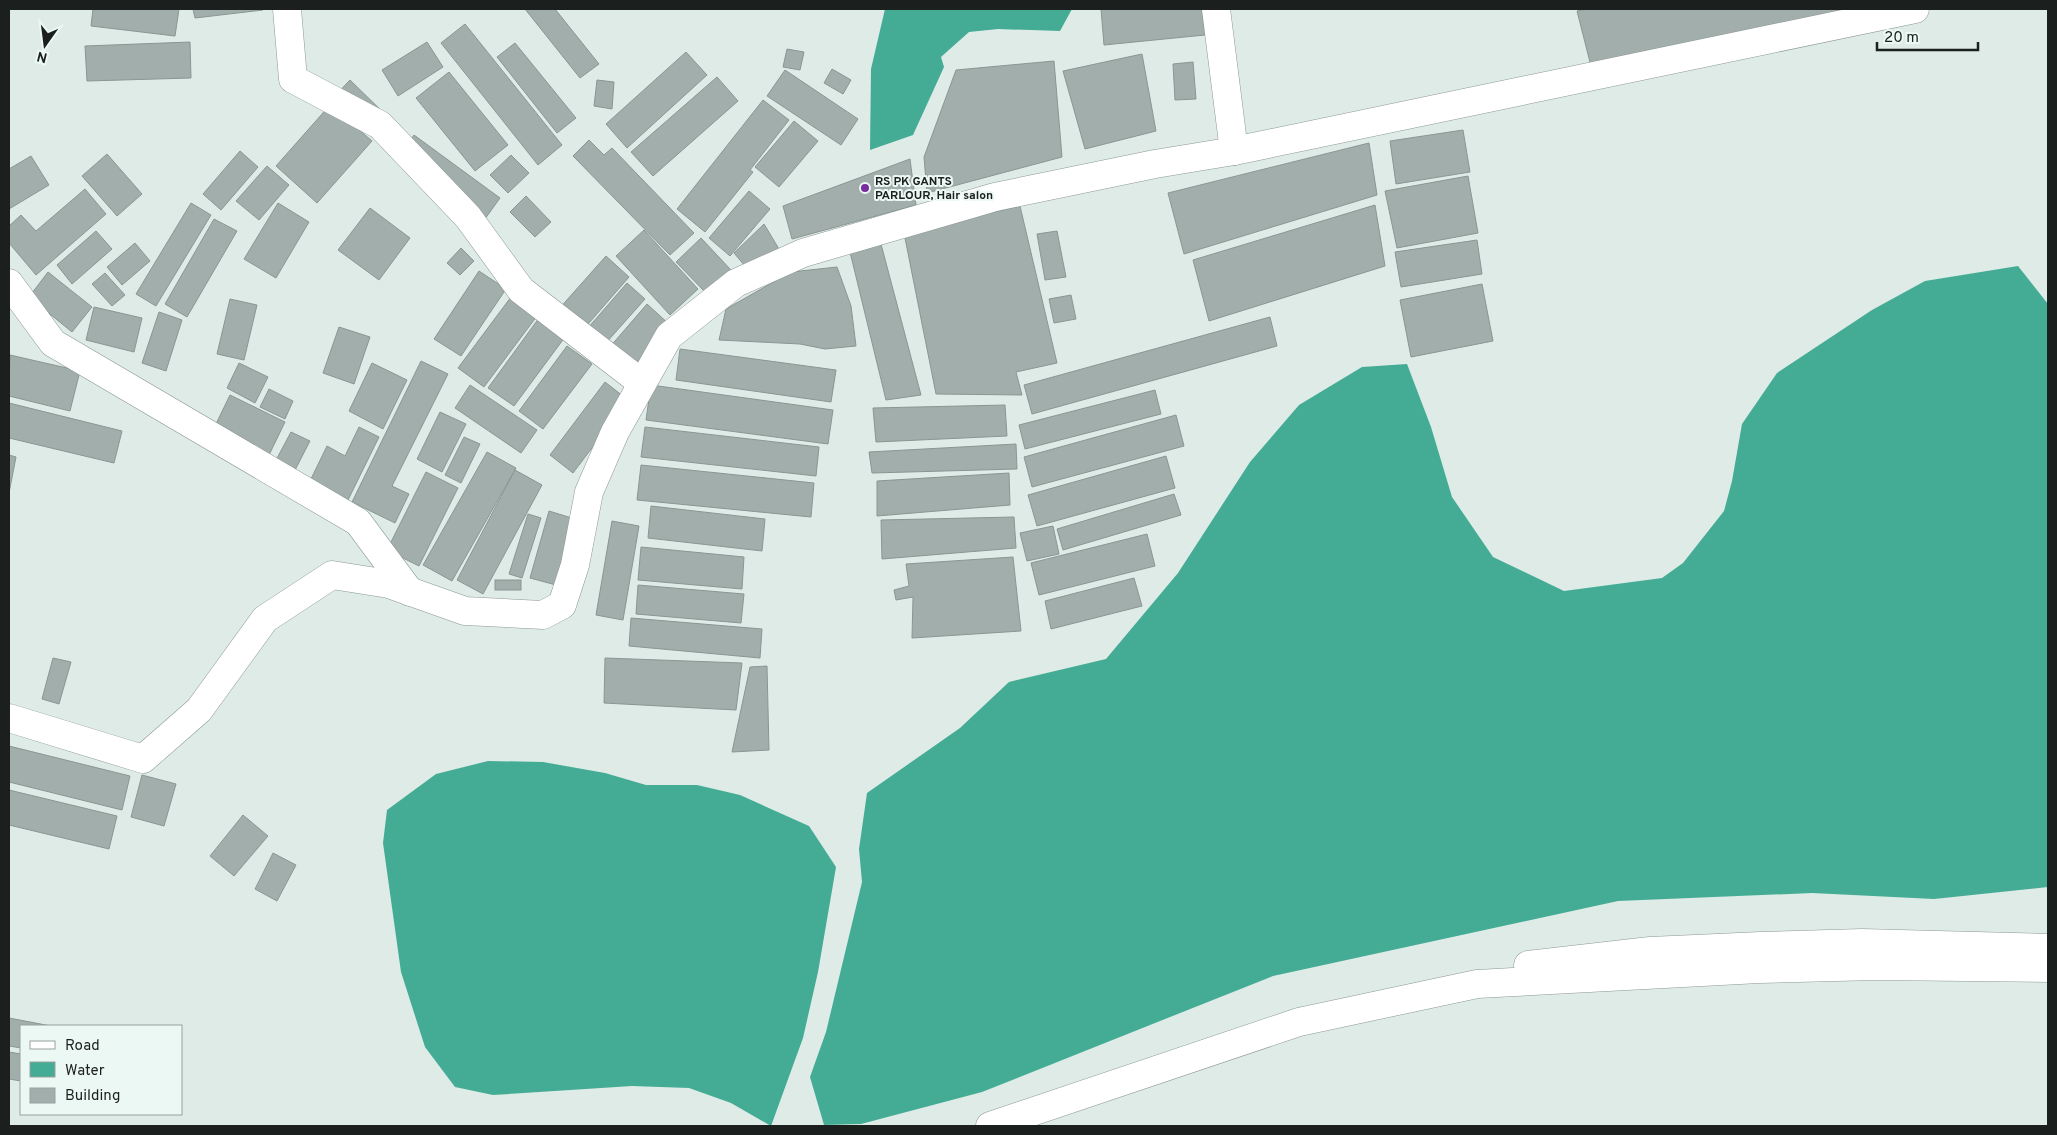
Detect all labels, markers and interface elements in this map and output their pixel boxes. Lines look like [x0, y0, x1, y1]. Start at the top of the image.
north arrow [20, 20, 70, 70]
scale bar [1877, 20, 1978, 52]
text: 20 m [1884, 29, 1919, 48]
text: N [35, 47, 49, 66]
place label: RS PK GANTS PARLOUR, Hair salon [875, 174, 993, 204]
marker: RS PK GANTS PARLOUR, Hair salon [859, 182, 871, 194]
legend [20, 1025, 182, 1115]
text: Road [65, 1037, 100, 1056]
text: Water [65, 1062, 105, 1081]
text: Building [65, 1087, 120, 1106]

